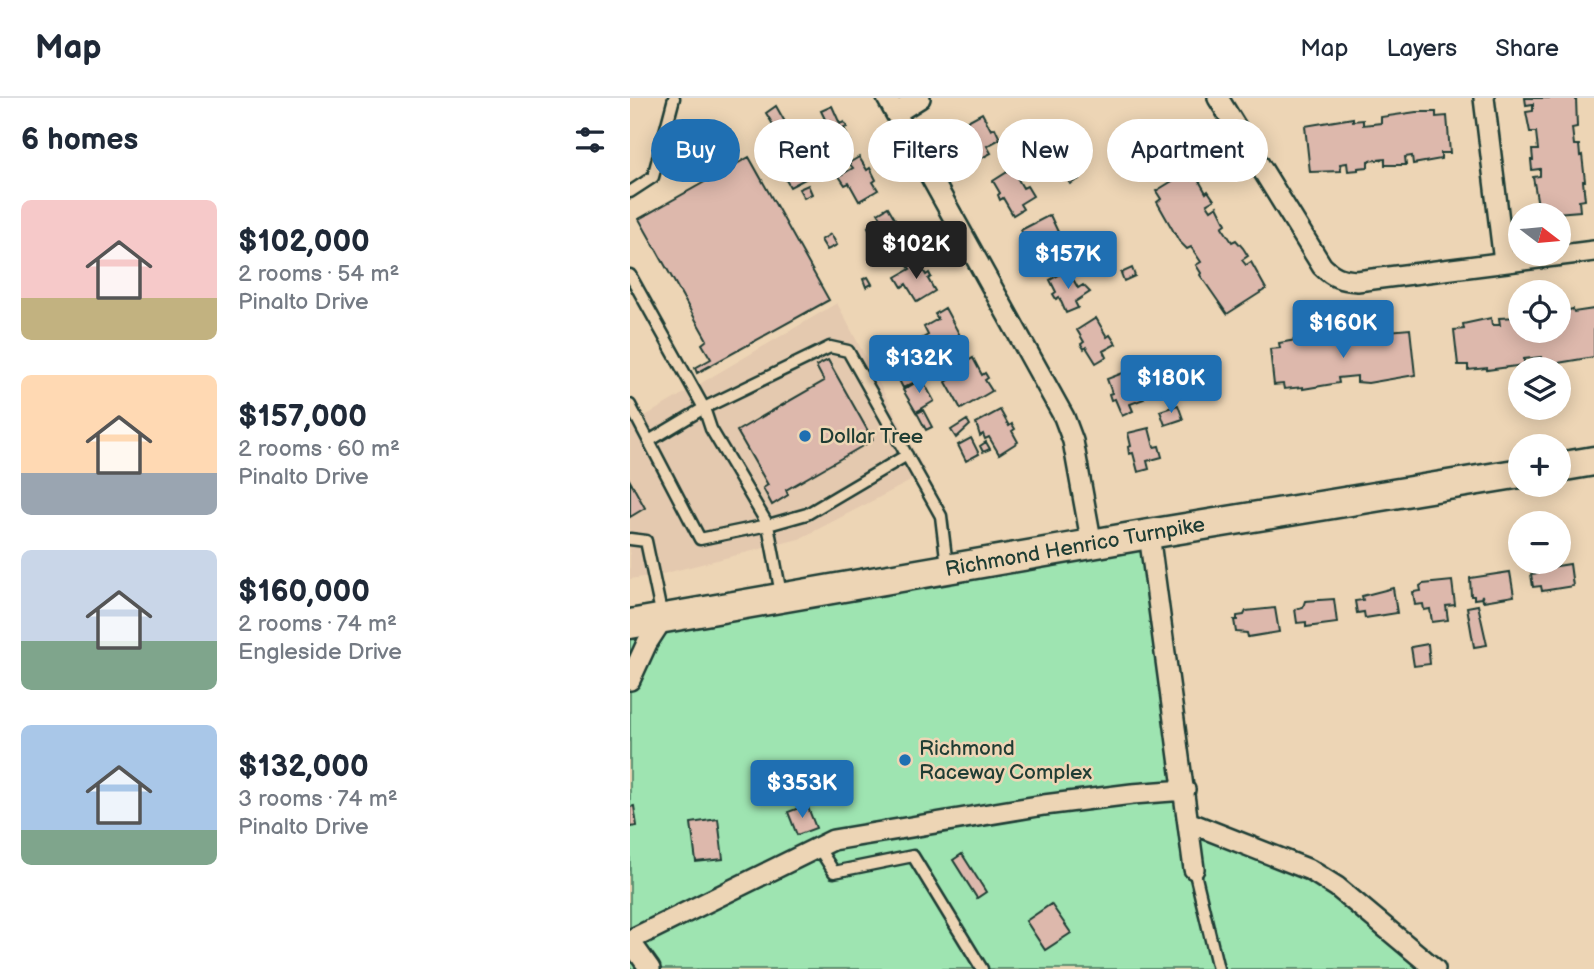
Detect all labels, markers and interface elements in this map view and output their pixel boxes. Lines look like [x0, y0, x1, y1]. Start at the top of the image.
text: Map [35, 28, 101, 68]
text: Map [1300, 34, 1348, 63]
text: Layers [1386, 34, 1457, 63]
text: Share [1495, 34, 1559, 63]
chip: Buy [651, 119, 740, 182]
chip: Rent [754, 119, 854, 182]
chip: Filters [868, 119, 983, 182]
chip: New [997, 119, 1093, 182]
chip: Apartment [1107, 119, 1268, 182]
icon: filters [571, 121, 609, 159]
text: 6 homes [21, 122, 138, 158]
north arrow [1508, 203, 1572, 266]
map controls [1508, 203, 1571, 574]
pin: $102K [867, 222, 965, 281]
text: $102,000 [238, 224, 370, 260]
icon: home [77, 228, 161, 312]
text: $102K [882, 230, 950, 258]
pin: $157K [1019, 232, 1117, 291]
text: $157K [1035, 240, 1101, 268]
text: 2 rooms · 54 m² [238, 260, 400, 288]
button: locate [1508, 280, 1571, 343]
text: Pinalto Drive [238, 288, 369, 316]
pin: $160K [1294, 300, 1392, 360]
text: $160K [1309, 309, 1377, 337]
pin: $132K [870, 336, 968, 395]
text: $132K [885, 344, 953, 372]
pin: $180K [1122, 356, 1220, 415]
button: layers [1508, 357, 1571, 420]
text: $180K [1137, 364, 1205, 392]
text: $157,000 [238, 399, 367, 435]
icon: home [77, 403, 161, 487]
place label: Dollar Tree [819, 424, 923, 449]
marker: Dollar Tree [797, 428, 813, 444]
button: + [1508, 434, 1571, 497]
text: 2 rooms · 60 m² [238, 435, 400, 463]
text: Pinalto Drive [238, 463, 369, 491]
button: − [1508, 511, 1571, 574]
street label: Richmond Henrico Turnpike [943, 512, 1207, 582]
text: $160,000 [238, 574, 370, 610]
icon: home [77, 578, 161, 662]
text: 2 rooms · 74 m² [238, 610, 397, 638]
text: Engleside Drive [238, 638, 402, 666]
place label: Richmond Raceway Complex [919, 736, 1092, 785]
text: $132,000 [238, 749, 369, 785]
marker: Richmond Raceway Complex [897, 752, 913, 768]
icon: home [77, 753, 161, 837]
pin: $353K [753, 760, 851, 820]
text: $353K [767, 769, 837, 797]
text: 3 rooms · 74 m² [238, 785, 398, 813]
text: Pinalto Drive [238, 813, 369, 841]

